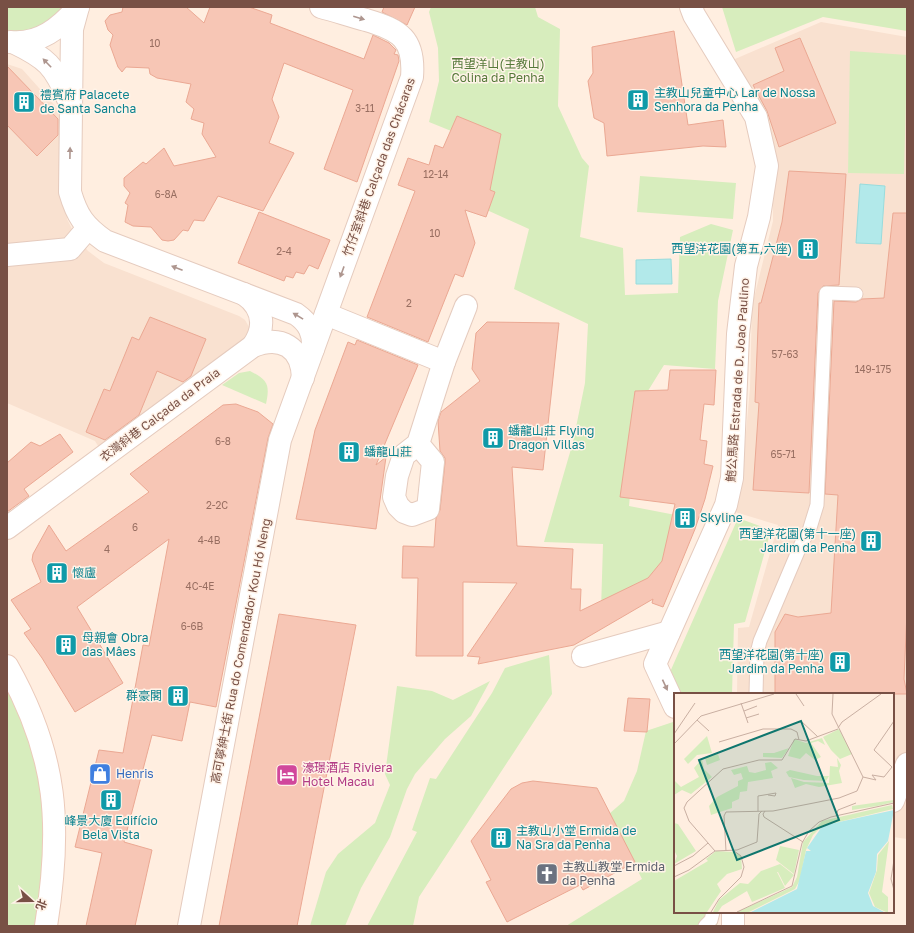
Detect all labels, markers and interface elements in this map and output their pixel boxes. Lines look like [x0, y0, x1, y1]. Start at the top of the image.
one-way arrow [353, 15, 365, 21]
house number: 10 [149, 37, 161, 49]
park label: 西望洋山(主教山) Colina da Penha [451, 56, 545, 85]
one-way arrow [42, 58, 52, 68]
street label: 竹仔室斜巷 Calçada das Chácaras [339, 75, 418, 258]
place label: 主教山兒童中心 Lar de Nossa Senhora da Penha [654, 85, 816, 114]
place label: 禮賓府 Palacete de Santa Sancha [40, 87, 136, 116]
building icon: 主教山兒童中心 Lar de Nossa Senhora da Penha [625, 87, 651, 113]
building icon: 禮賓府 Palacete de Santa Sancha [11, 89, 37, 115]
house number: 3-11 [355, 102, 375, 114]
one-way arrow [67, 146, 73, 159]
house number: 12-14 [423, 168, 449, 180]
house number: 6-8A [155, 188, 178, 200]
house number: 10 [429, 227, 441, 239]
building icon: 西望洋花園(第五,六座) [795, 236, 821, 262]
place label: 西望洋花園(第五,六座) [671, 241, 792, 256]
house number: 2-4 [276, 245, 292, 257]
one-way arrow [171, 265, 183, 271]
one-way arrow [338, 266, 344, 278]
street label: 鮑公馬路 Estrada de D. Joao Paulino [723, 278, 752, 482]
house number: 2 [406, 297, 412, 309]
one-way arrow [293, 312, 303, 320]
house number: 57-63 [772, 348, 799, 360]
house number: 149-175 [855, 363, 892, 375]
street label: 衣灣斜巷 Calçada da Praia [97, 365, 223, 465]
place label: 蟠龍山莊 Flying Dragon Villas [508, 423, 594, 452]
building icon: 蟠龍山莊 Flying Dragon Villas [480, 425, 506, 451]
house number: 6-8 [215, 435, 231, 447]
building icon: 蟠龍山莊 [336, 439, 362, 465]
place label: 蟠龍山莊 [364, 444, 412, 459]
house number: 65-71 [770, 448, 796, 460]
house number: 2-2C [206, 499, 228, 511]
building icon: Skyline [672, 505, 698, 531]
place label: Skyline [700, 510, 743, 525]
street label: 高可寧紳士街 Rua do Comendador Kou Hó Neng [207, 517, 274, 785]
house number: 6 [132, 521, 138, 533]
place label: 西望洋花園(第十一座) Jardim da Penha [739, 526, 856, 555]
building icon: 西望洋花園(第十一座) Jardim da Penha [858, 528, 884, 554]
house number: 4-4B [198, 534, 221, 546]
house number: 4 [104, 543, 110, 555]
building icon: 懷廬 [44, 560, 70, 586]
place label: 懷廬 [72, 565, 96, 580]
house number: 4C-4E [186, 580, 214, 592]
house number: 6-6B [181, 620, 204, 632]
place label: 母親會 Obra das Mâes [82, 630, 149, 659]
building icon: 母親會 Obra das Mâes [53, 632, 79, 658]
place label: 西望洋花園(第十座) Jardim da Penha [719, 647, 824, 676]
building icon: 西望洋花園(第十座) Jardim da Penha [827, 649, 853, 675]
one-way arrow [662, 680, 668, 691]
building icon: 群豪閣 [165, 683, 191, 709]
place label: 群豪閣 [126, 688, 162, 703]
inset map [674, 693, 894, 913]
place label: 濠璟酒店 Riviera Hotel Macau [302, 760, 393, 789]
shop icon: Henris [87, 761, 113, 787]
hotel icon: 濠璟酒店 Riviera Hotel Macau [274, 762, 300, 788]
place label: Henris [116, 766, 154, 781]
building icon: 峰景大廈 Edifício Bela Vista [98, 787, 124, 813]
place label: 峰景大廈 Edifício Bela Vista [64, 813, 158, 842]
place label: 主教山小堂 Ermida de Nª Srª da Penha [516, 823, 636, 852]
building icon: 主教山小堂 Ermida de Nª Srª da Penha [488, 825, 514, 851]
place label: 主教山教堂 Ermida da Penha [562, 859, 665, 888]
church icon: 主教山教堂 Ermida da Penha [534, 861, 560, 887]
north arrow [12, 881, 52, 921]
text: 北 [34, 897, 50, 912]

